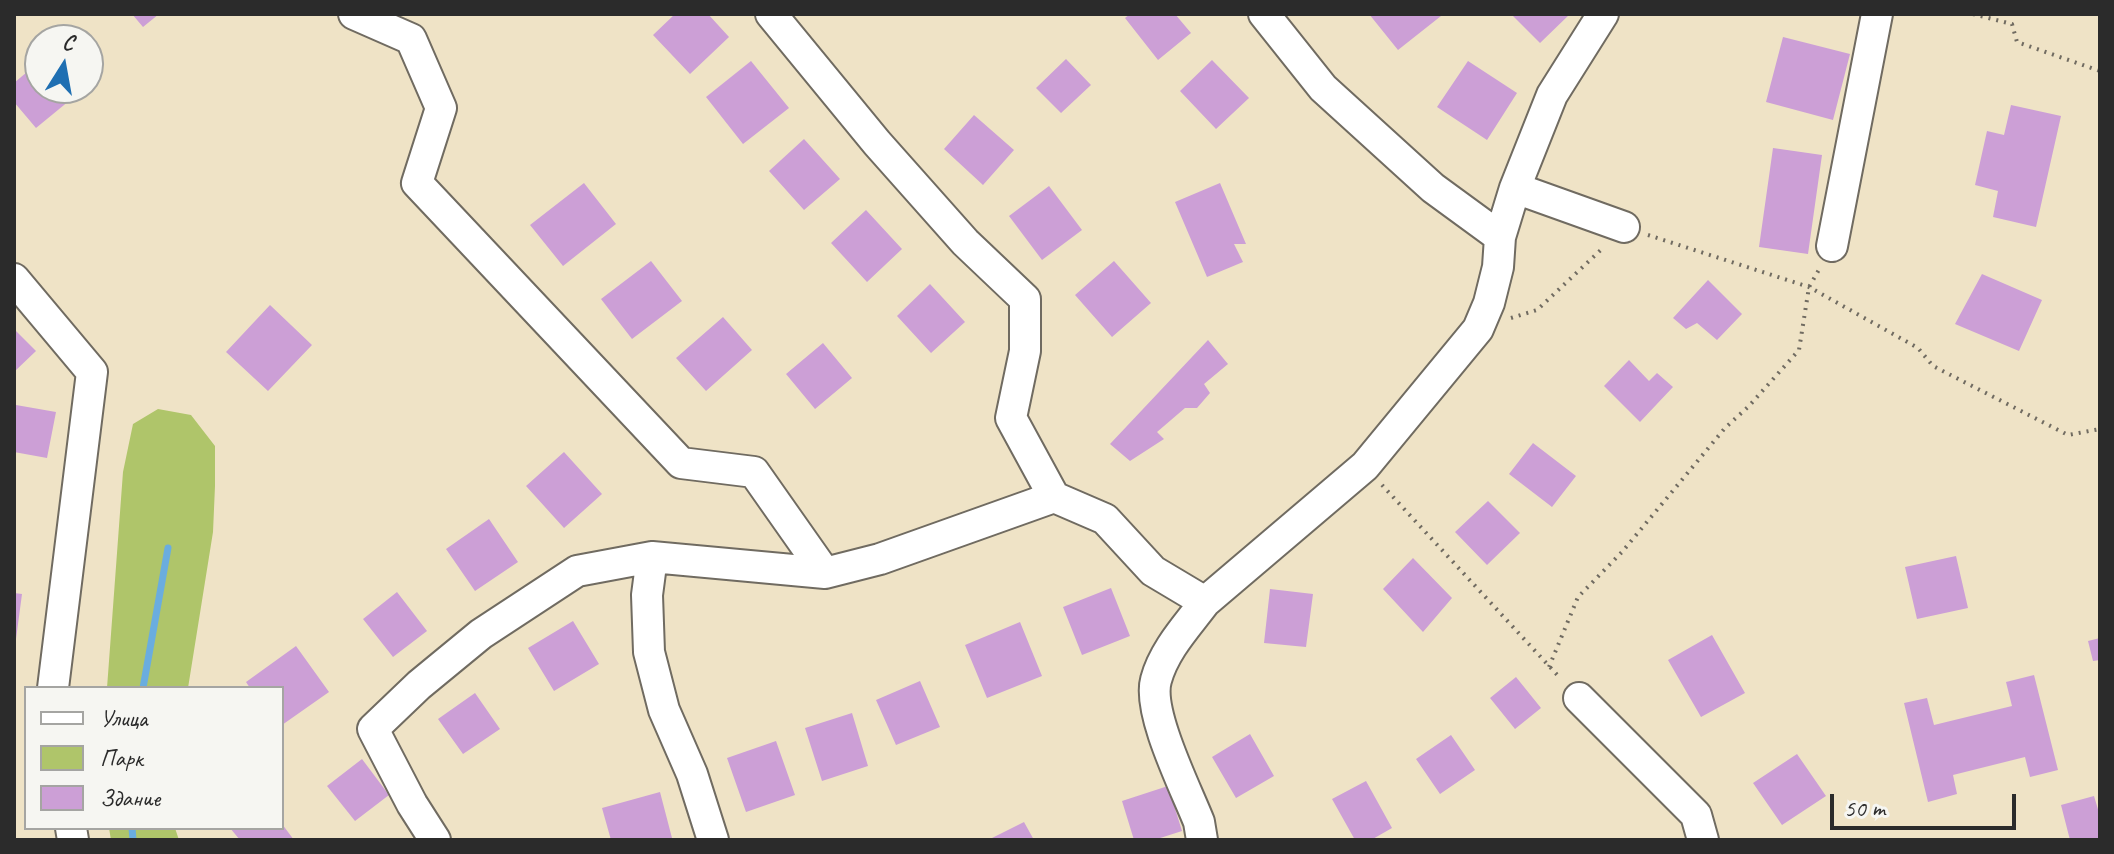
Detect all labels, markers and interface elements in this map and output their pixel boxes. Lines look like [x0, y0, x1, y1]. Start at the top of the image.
north arrow [24, 24, 104, 104]
text: С [60, 28, 76, 57]
legend [24, 686, 284, 830]
text: Улица [100, 703, 148, 733]
text: Парк [100, 743, 143, 773]
scale bar [1834, 778, 2020, 828]
text: Здание [100, 783, 160, 813]
text: 50 m [1844, 793, 1885, 823]

